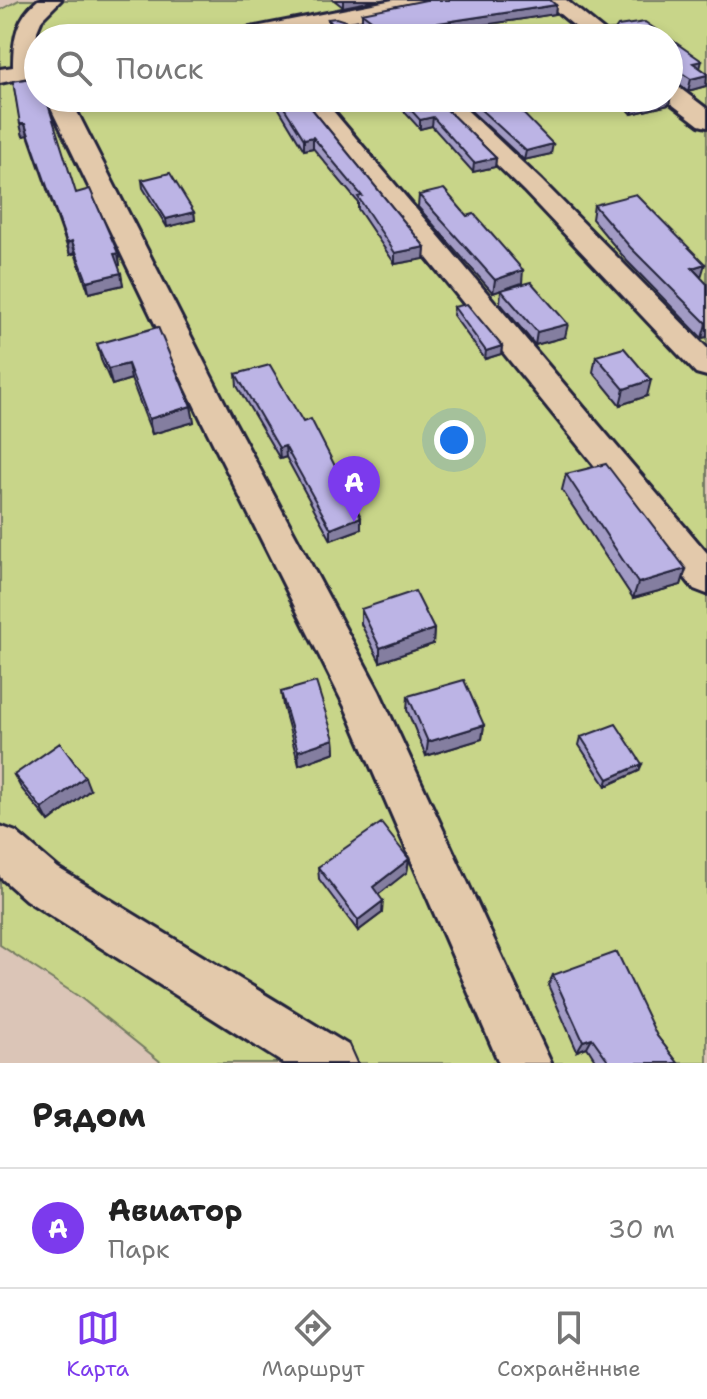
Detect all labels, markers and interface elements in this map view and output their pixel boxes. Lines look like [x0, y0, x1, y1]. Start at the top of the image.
search box [24, 24, 683, 112]
icon: search [52, 46, 96, 90]
text: Поиск [116, 48, 204, 89]
your location [434, 420, 474, 460]
pin: A [328, 456, 380, 522]
text: Рядом [32, 1092, 146, 1138]
text: Авиатор [108, 1190, 243, 1231]
text: A [48, 1211, 68, 1246]
text: 30 m [608, 1211, 675, 1246]
text: Парк [108, 1231, 170, 1266]
tab: Карта [66, 1306, 129, 1383]
tab: Маршрут [262, 1306, 364, 1383]
tab: Сохранённые [497, 1306, 641, 1383]

